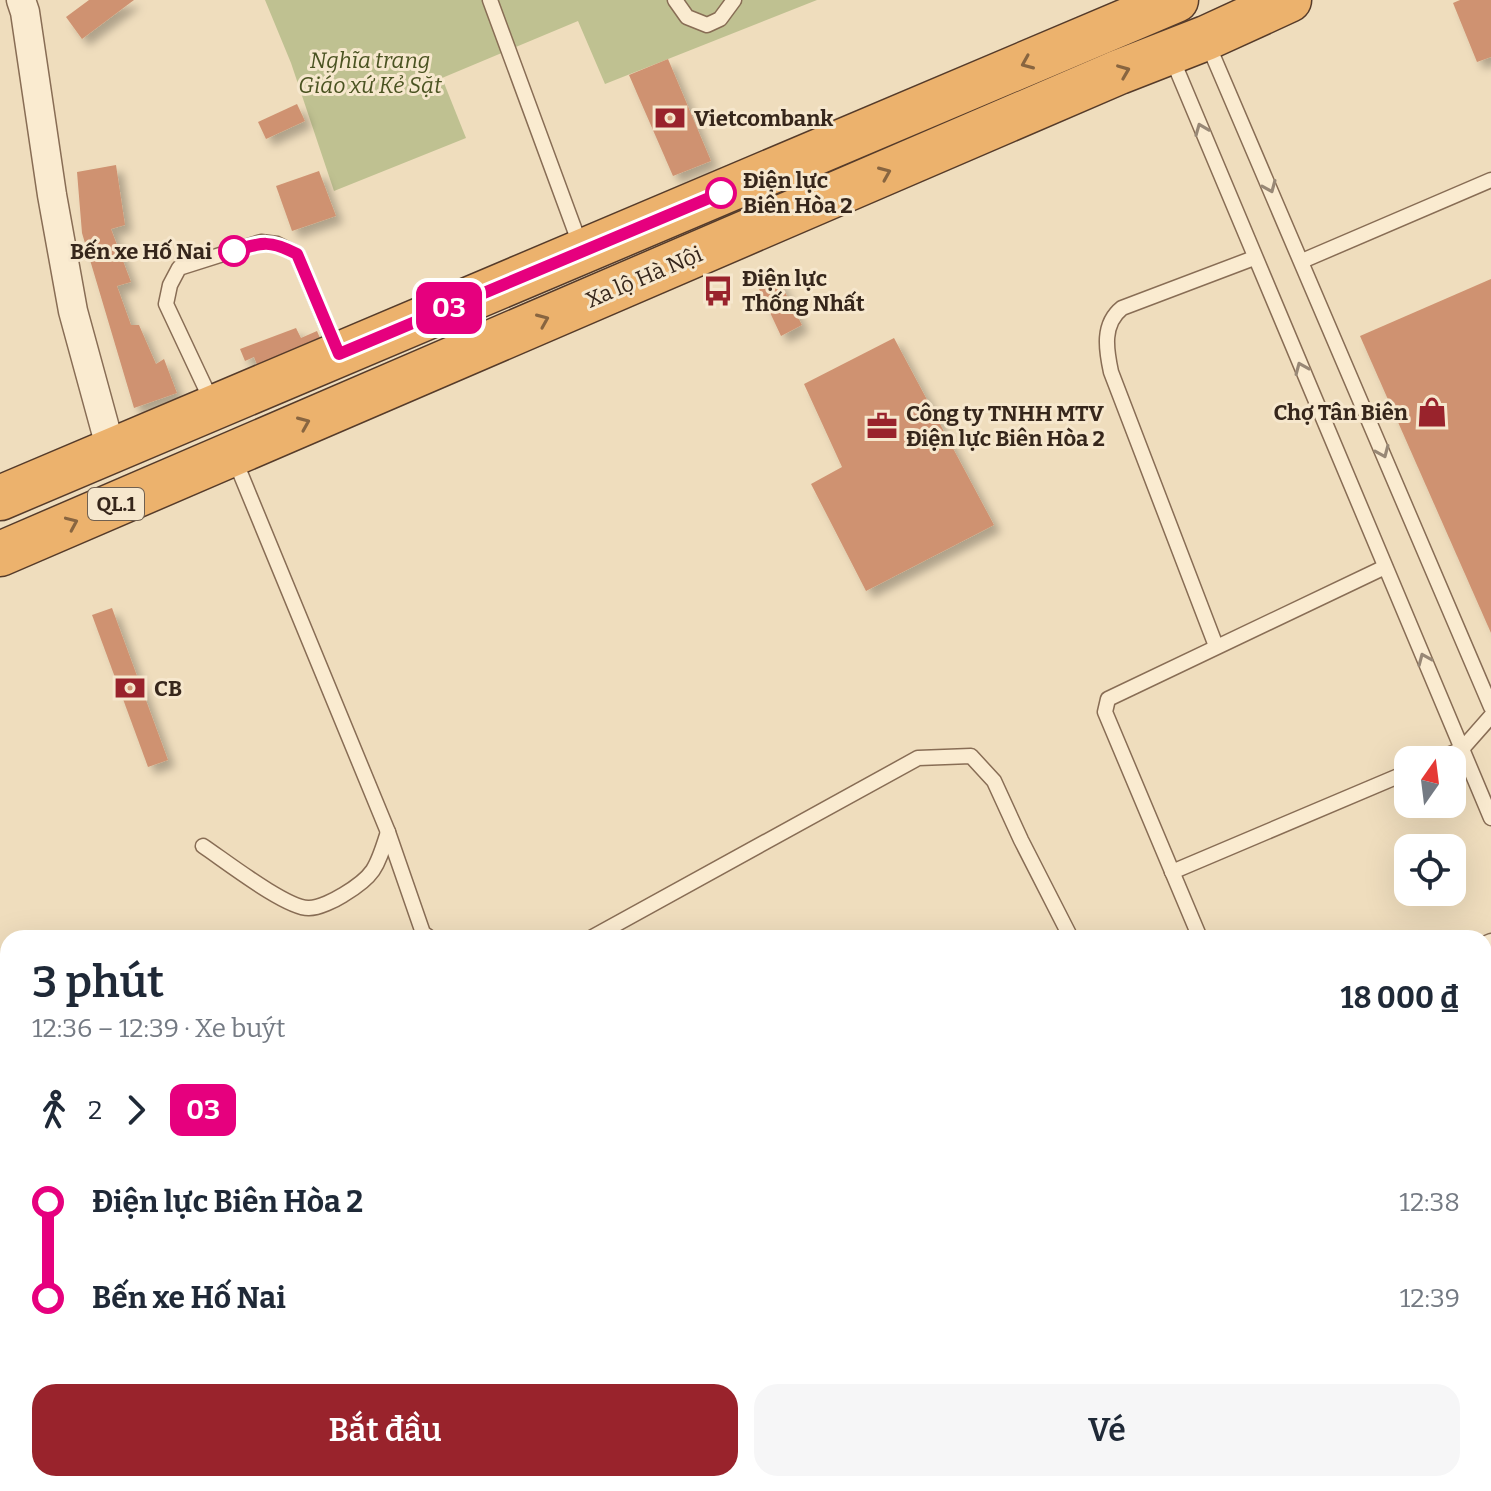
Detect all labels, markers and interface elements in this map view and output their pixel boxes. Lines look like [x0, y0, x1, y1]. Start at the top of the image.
park label: Nghĩa trang Giáo xứ Kẻ Sặt [298, 47, 442, 99]
one-way arrow [1021, 54, 1035, 70]
one-way arrow [1116, 64, 1130, 80]
bank icon: Vietcombank [653, 101, 687, 135]
place label: Vietcombank [694, 105, 833, 132]
one-way arrow [1194, 123, 1210, 137]
place label: Điện lực Biên Hòa 2 [743, 167, 853, 219]
one-way arrow [877, 167, 891, 183]
marker: Điện lực Biên Hòa 2 [706, 178, 736, 208]
one-way arrow [1261, 179, 1277, 193]
marker: Bến xe Hố Nai [219, 236, 249, 266]
place label: Bến xe Hố Nai [70, 238, 212, 265]
street label: Xa lộ Hà Nội [582, 240, 707, 314]
place label: Điện lực Thống Nhất [742, 265, 865, 317]
bus stop icon: Điện lực Thống Nhất [701, 274, 735, 308]
line badge: 03 [413, 282, 485, 334]
text: 03 [432, 291, 466, 324]
one-way arrow [535, 314, 549, 330]
one-way arrow [1294, 362, 1310, 377]
shop icon: Chợ Tân Biên [1415, 395, 1449, 429]
place label: Chợ Tân Biên [1274, 399, 1408, 426]
place label: Công ty TNHH MTV Điện lực Biên Hòa 2 [906, 400, 1105, 452]
office icon: Công ty TNHH MTV Điện lực Biên Hòa 2 [865, 409, 899, 443]
one-way arrow [296, 417, 310, 433]
one-way arrow [1374, 444, 1390, 458]
road number: QL.1 [88, 488, 144, 520]
one-way arrow [63, 517, 78, 533]
one-way arrow [1418, 653, 1434, 668]
bank icon: CB [113, 671, 147, 705]
place label: CB [154, 675, 182, 702]
north arrow [1394, 746, 1466, 818]
map controls [1394, 746, 1466, 906]
button: locate [1394, 834, 1466, 906]
text: 3 phút [32, 956, 164, 1009]
text: 18 000 ₫ [1340, 980, 1460, 1016]
text: 12:36 – 12:39 · Xe buýt [32, 1013, 285, 1044]
icon: walk [32, 1088, 76, 1132]
icon: forward [114, 1088, 158, 1132]
text: 03 [186, 1093, 220, 1126]
text: 2 [88, 1095, 102, 1126]
text: Điện lực Biên Hòa 2 [92, 1184, 363, 1220]
text: 12:38 [1399, 1187, 1460, 1218]
text: Bến xe Hố Nai [92, 1280, 286, 1316]
text: 12:39 [1400, 1283, 1460, 1314]
button: Bắt đầu [32, 1384, 738, 1476]
button: Vé [754, 1384, 1460, 1476]

